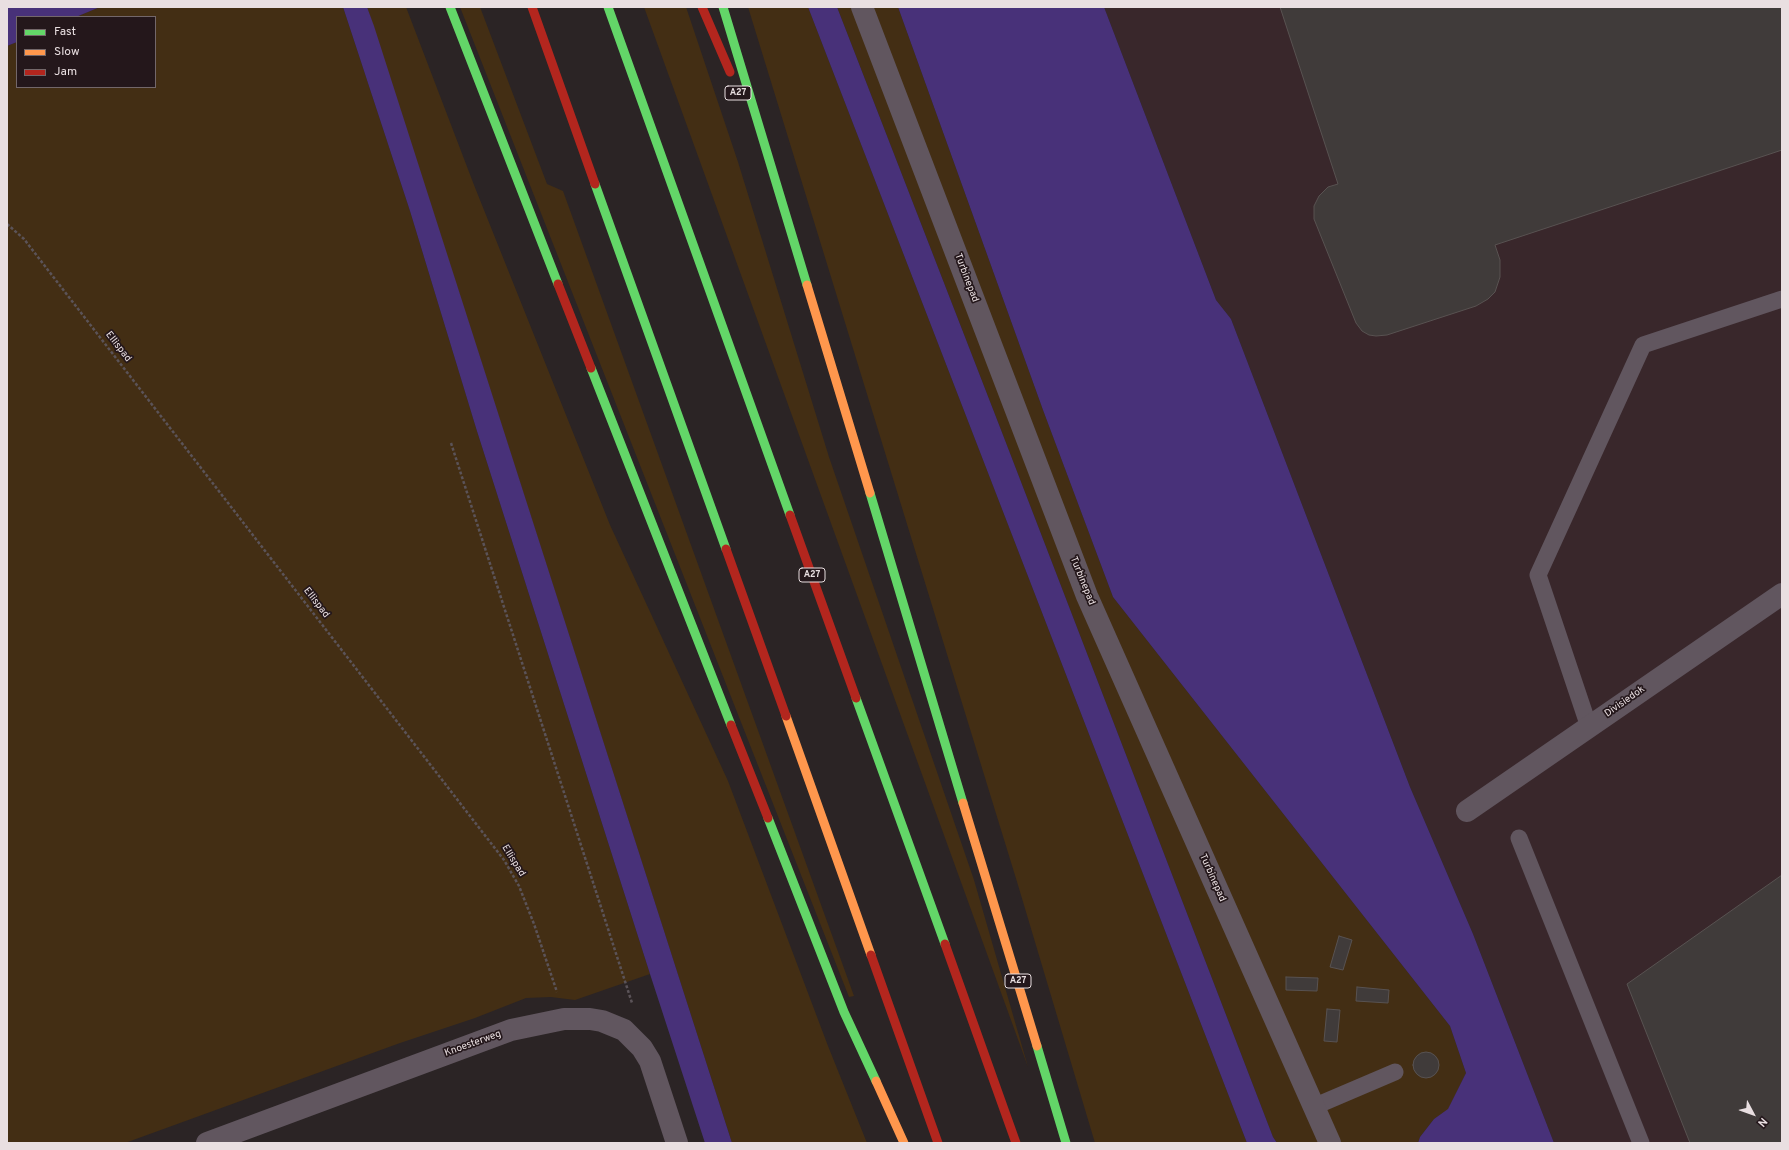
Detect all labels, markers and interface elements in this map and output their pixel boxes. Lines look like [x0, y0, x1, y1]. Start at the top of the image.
legend [16, 16, 156, 88]
text: Fast [54, 24, 76, 40]
text: Slow [54, 44, 80, 60]
text: Jam [54, 64, 77, 80]
road number: A27 [725, 86, 751, 100]
street label: Turbinepad [951, 252, 981, 304]
street label: Ellispad [102, 329, 134, 365]
street label: Turbinepad [1067, 555, 1097, 607]
road number: A27 [799, 568, 825, 582]
street label: Ellispad [300, 585, 332, 621]
street label: Divisiedok [1603, 684, 1647, 720]
street label: Ellispad [499, 843, 527, 879]
street label: Turbinepad [1196, 852, 1228, 904]
road number: A27 [1005, 974, 1031, 988]
street label: Knoesterweg [443, 1028, 503, 1060]
north arrow [1733, 1094, 1773, 1134]
text: N [1754, 1114, 1770, 1129]

